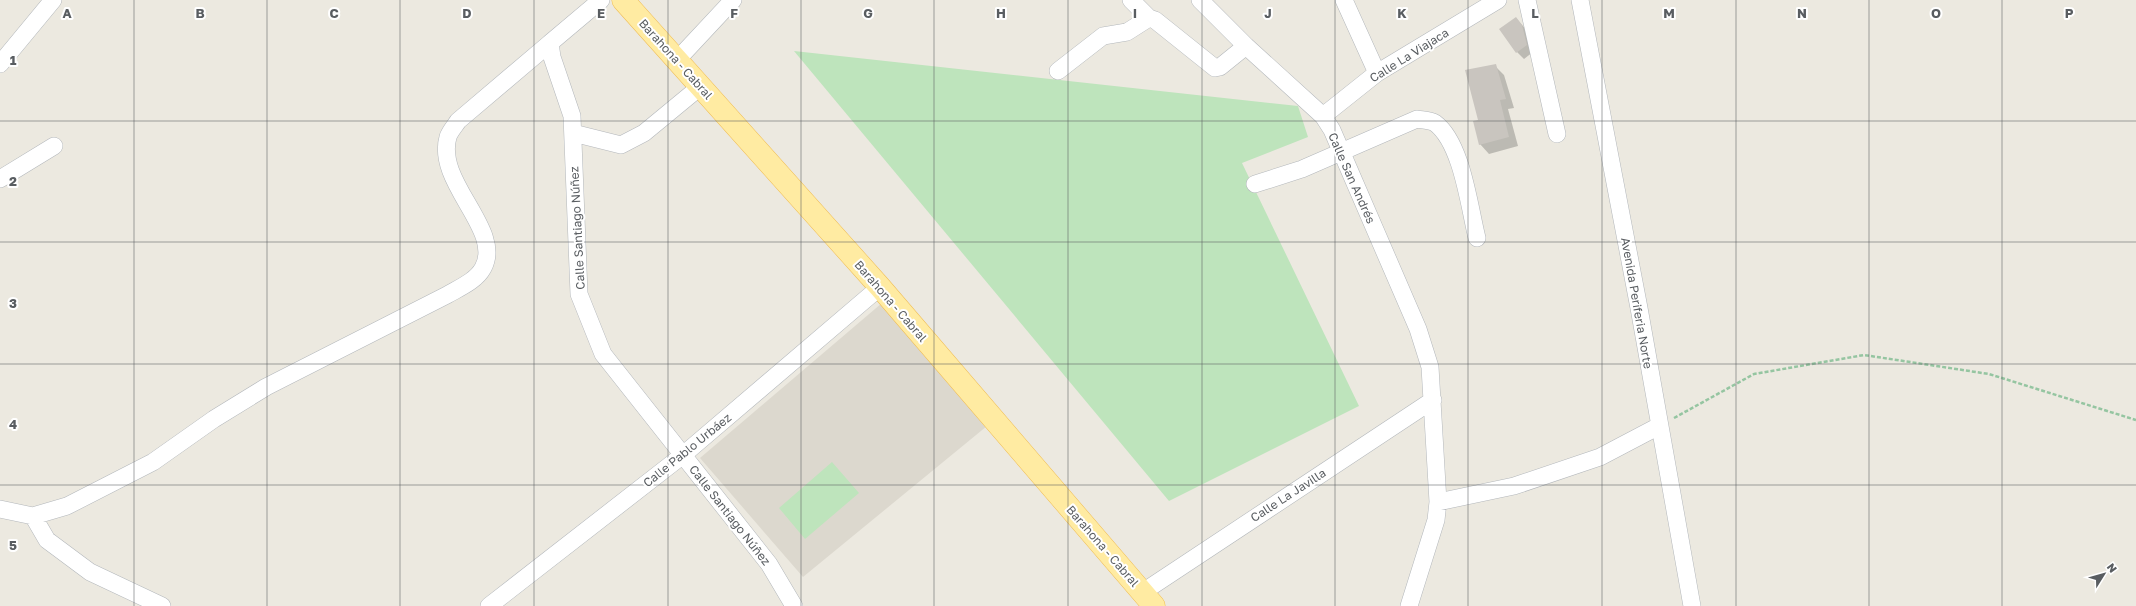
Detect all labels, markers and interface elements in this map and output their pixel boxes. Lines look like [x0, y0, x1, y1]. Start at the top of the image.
text: A [62, 5, 72, 21]
text: B [195, 5, 205, 21]
text: C [329, 5, 339, 21]
text: D [462, 5, 472, 21]
text: E [597, 5, 605, 21]
text: F [730, 5, 738, 21]
text: G [863, 5, 873, 21]
text: H [996, 5, 1006, 21]
text: I [1133, 5, 1137, 21]
text: J [1264, 5, 1272, 21]
text: K [1397, 5, 1407, 21]
text: L [1531, 5, 1539, 21]
text: M [1663, 5, 1675, 21]
text: N [1797, 5, 1807, 21]
text: O [1931, 5, 1941, 21]
text: P [2065, 5, 2074, 21]
street label: Barahona - Cabral [636, 16, 716, 102]
street label: Calle La Viajaca [1367, 25, 1451, 85]
text: 1 [10, 52, 17, 68]
street label: Calle San Andrés [1325, 130, 1379, 226]
street label: Calle Santiago Núñez [566, 166, 588, 290]
text: 2 [9, 173, 17, 189]
street label: Avenida Periferia Norte [1618, 236, 1656, 370]
street label: Barahona - Cabral [852, 257, 931, 345]
text: 3 [9, 295, 17, 311]
street label: Calle Pablo Urbáez [640, 410, 734, 490]
text: 4 [9, 416, 17, 432]
street label: Calle Santiago Núñez [686, 462, 774, 568]
street label: Calle La Javilla [1248, 465, 1328, 525]
street label: Barahona - Cabral [1064, 502, 1143, 590]
text: 5 [9, 537, 17, 553]
north arrow [2084, 554, 2124, 594]
text: N [2105, 560, 2120, 575]

